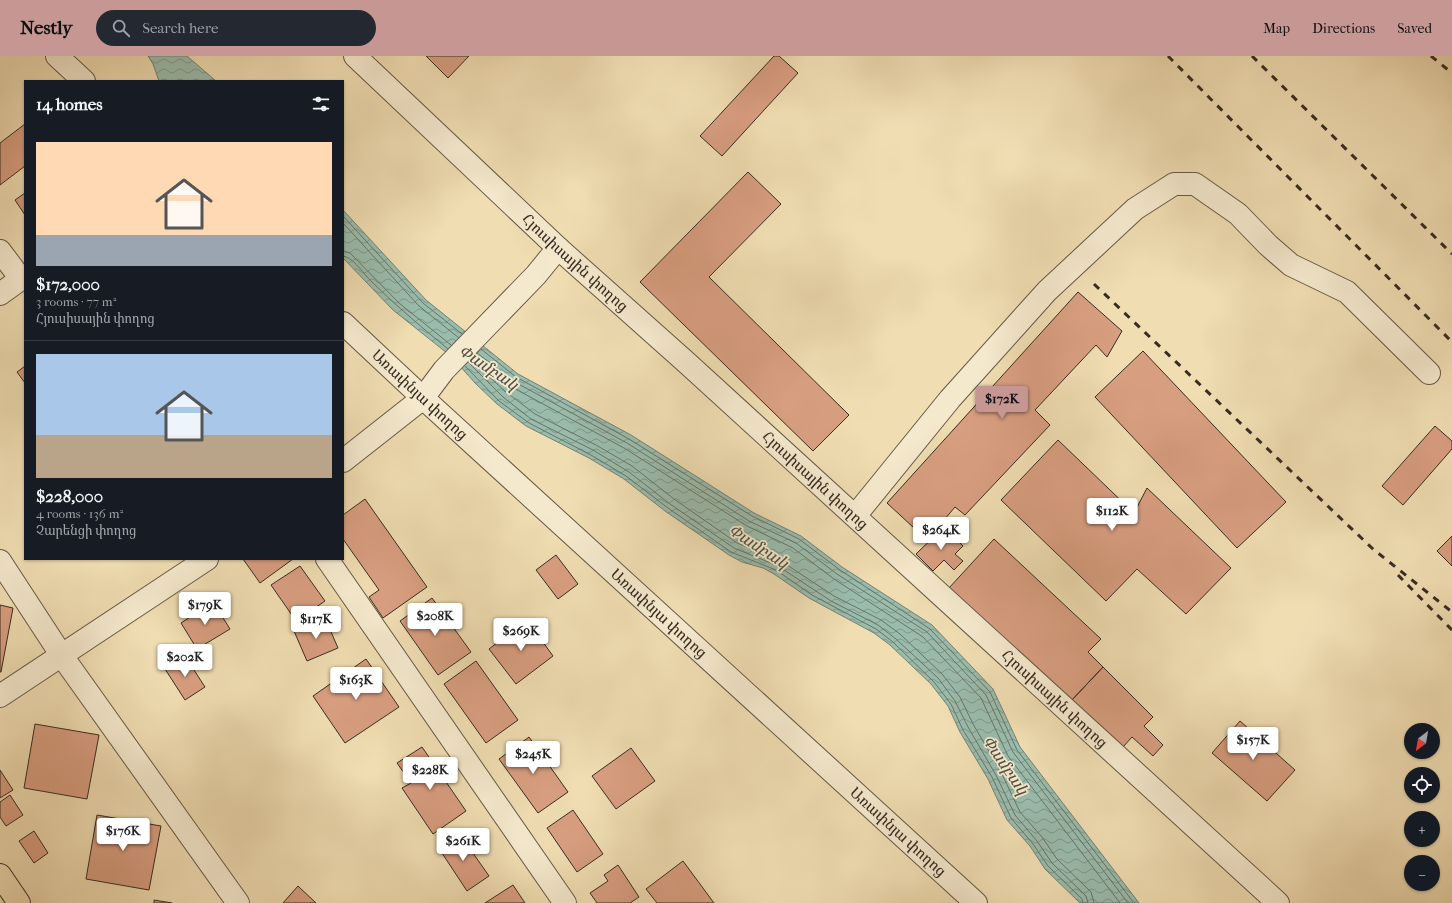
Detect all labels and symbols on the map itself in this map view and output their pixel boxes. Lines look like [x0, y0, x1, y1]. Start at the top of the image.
street label: Հյուսիսային փողոց [518, 210, 632, 315]
water label: Փամբակ [455, 341, 523, 395]
street label: Առափնյա փողոց [368, 346, 471, 443]
pin: $172K [974, 386, 1030, 420]
street label: Հյուսիսային փողոց [759, 427, 872, 533]
pin: $112K [1084, 498, 1140, 532]
pin: $264K [913, 517, 969, 551]
water label: Փամբակ [725, 520, 793, 574]
street label: Առափնյա փողոց [607, 565, 711, 662]
pin: $179K [177, 592, 233, 626]
pin: $208K [407, 603, 463, 637]
pin: $117K [288, 606, 344, 640]
pin: $269K [493, 618, 549, 652]
pin: $202K [157, 644, 213, 678]
street label: Հյուսիսային փողոց [998, 646, 1111, 752]
pin: $163K [328, 667, 384, 701]
north arrow [1404, 723, 1440, 759]
pin: $157K [1225, 727, 1281, 761]
water label: Փամբակ [978, 732, 1033, 800]
pin: $245K [505, 741, 561, 775]
pin: $228K [402, 757, 458, 791]
street label: Առափնյա փողոց [846, 783, 950, 880]
pin: $176K [95, 818, 151, 852]
pin: $261K [435, 828, 491, 862]

